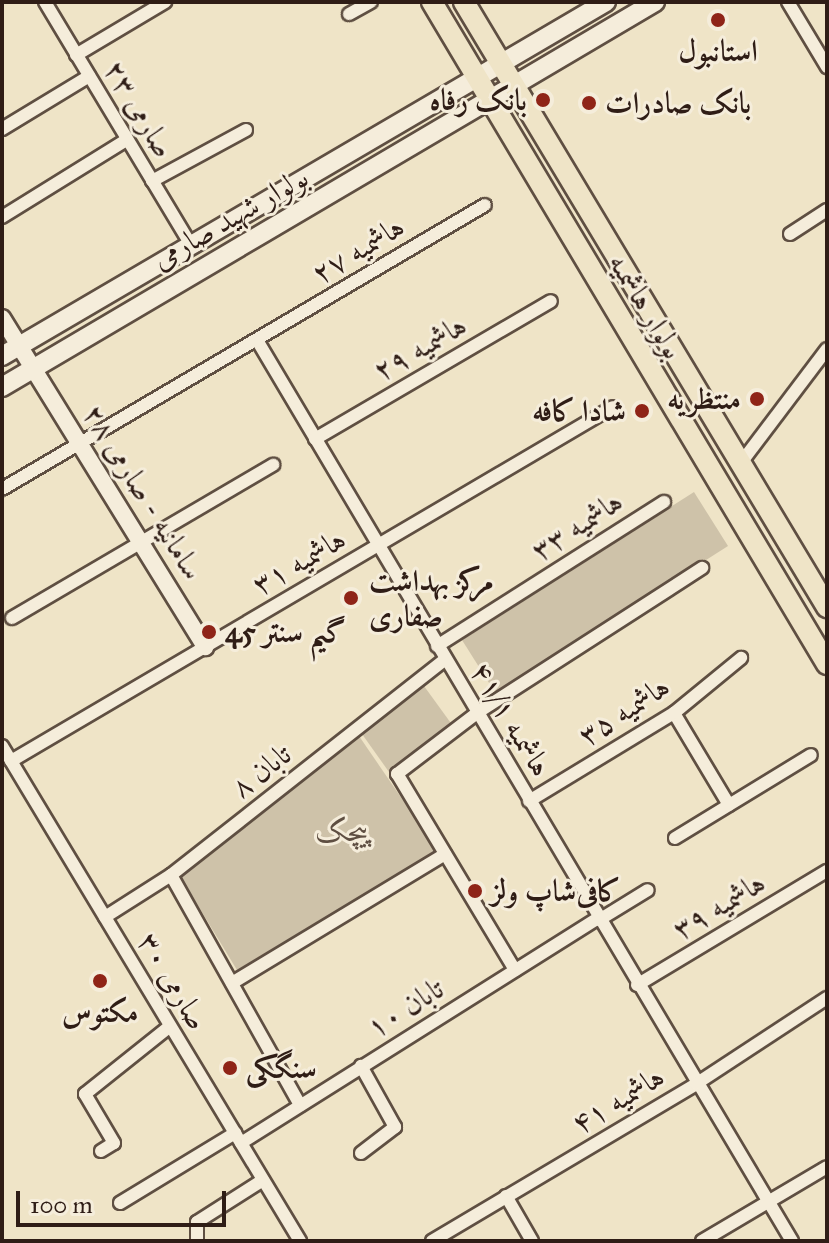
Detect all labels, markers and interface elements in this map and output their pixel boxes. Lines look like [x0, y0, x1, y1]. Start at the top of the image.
marker: استانبول [709, 11, 727, 29]
place label: استانبول [678, 33, 758, 69]
street label: صارمی ۲۳ [96, 54, 182, 164]
place label: بانک رفاه [430, 82, 527, 118]
place label: بانک صادرات [605, 85, 751, 121]
marker: بانک رفاه [534, 91, 552, 109]
marker: بانک صادرات [580, 94, 598, 112]
street label: بولوار شهید صارمی [146, 159, 314, 277]
street label: هاشمیه ۲۷ [305, 208, 411, 292]
street label: بولوار هاشمیه [601, 247, 691, 365]
street label: هاشمیه ۲۹ [367, 307, 473, 389]
place label: منتظریه [667, 381, 741, 417]
marker: منتظریه [748, 390, 766, 408]
place label: شادا کافه [532, 393, 626, 429]
street label: سامانیه - صارمی ۲۸ [75, 398, 211, 586]
marker: شادا کافه [633, 402, 651, 420]
street label: هاشمیه ۳۳ [525, 483, 629, 569]
street label: هاشمیه ۳۱ [246, 521, 352, 603]
place label: مرکز بهداشت صفاری [369, 563, 494, 634]
marker: مرکز بهداشت صفاری [340, 587, 362, 609]
place label: گیم سنتر 45 [225, 614, 346, 650]
marker: گیم سنتر 45 [200, 623, 218, 641]
street label: هاشمیه ۴۱/۱ [463, 655, 559, 783]
street label: هاشمیه ۳۵ [572, 668, 676, 754]
street label: تابان ۸ [224, 736, 298, 806]
park label: پیچک [316, 813, 370, 849]
street label: هاشمیه ۳۹ [666, 864, 772, 948]
place label: کافی‌شاپ ولز [491, 873, 621, 909]
marker: کافی‌شاپ ولز [466, 882, 484, 900]
street label: صارمی ۳۰ [130, 926, 216, 1036]
street label: تابان ۱۰ [360, 971, 450, 1045]
marker: مکتوس [91, 972, 109, 990]
place label: مکتوس [62, 994, 138, 1030]
place label: سنگکی [246, 1050, 317, 1086]
street label: هاشمیه ۴۱ [565, 1058, 671, 1142]
marker: سنگکی [221, 1059, 239, 1077]
scale bar [20, 1175, 230, 1225]
text: 100 m [30, 1190, 93, 1220]

